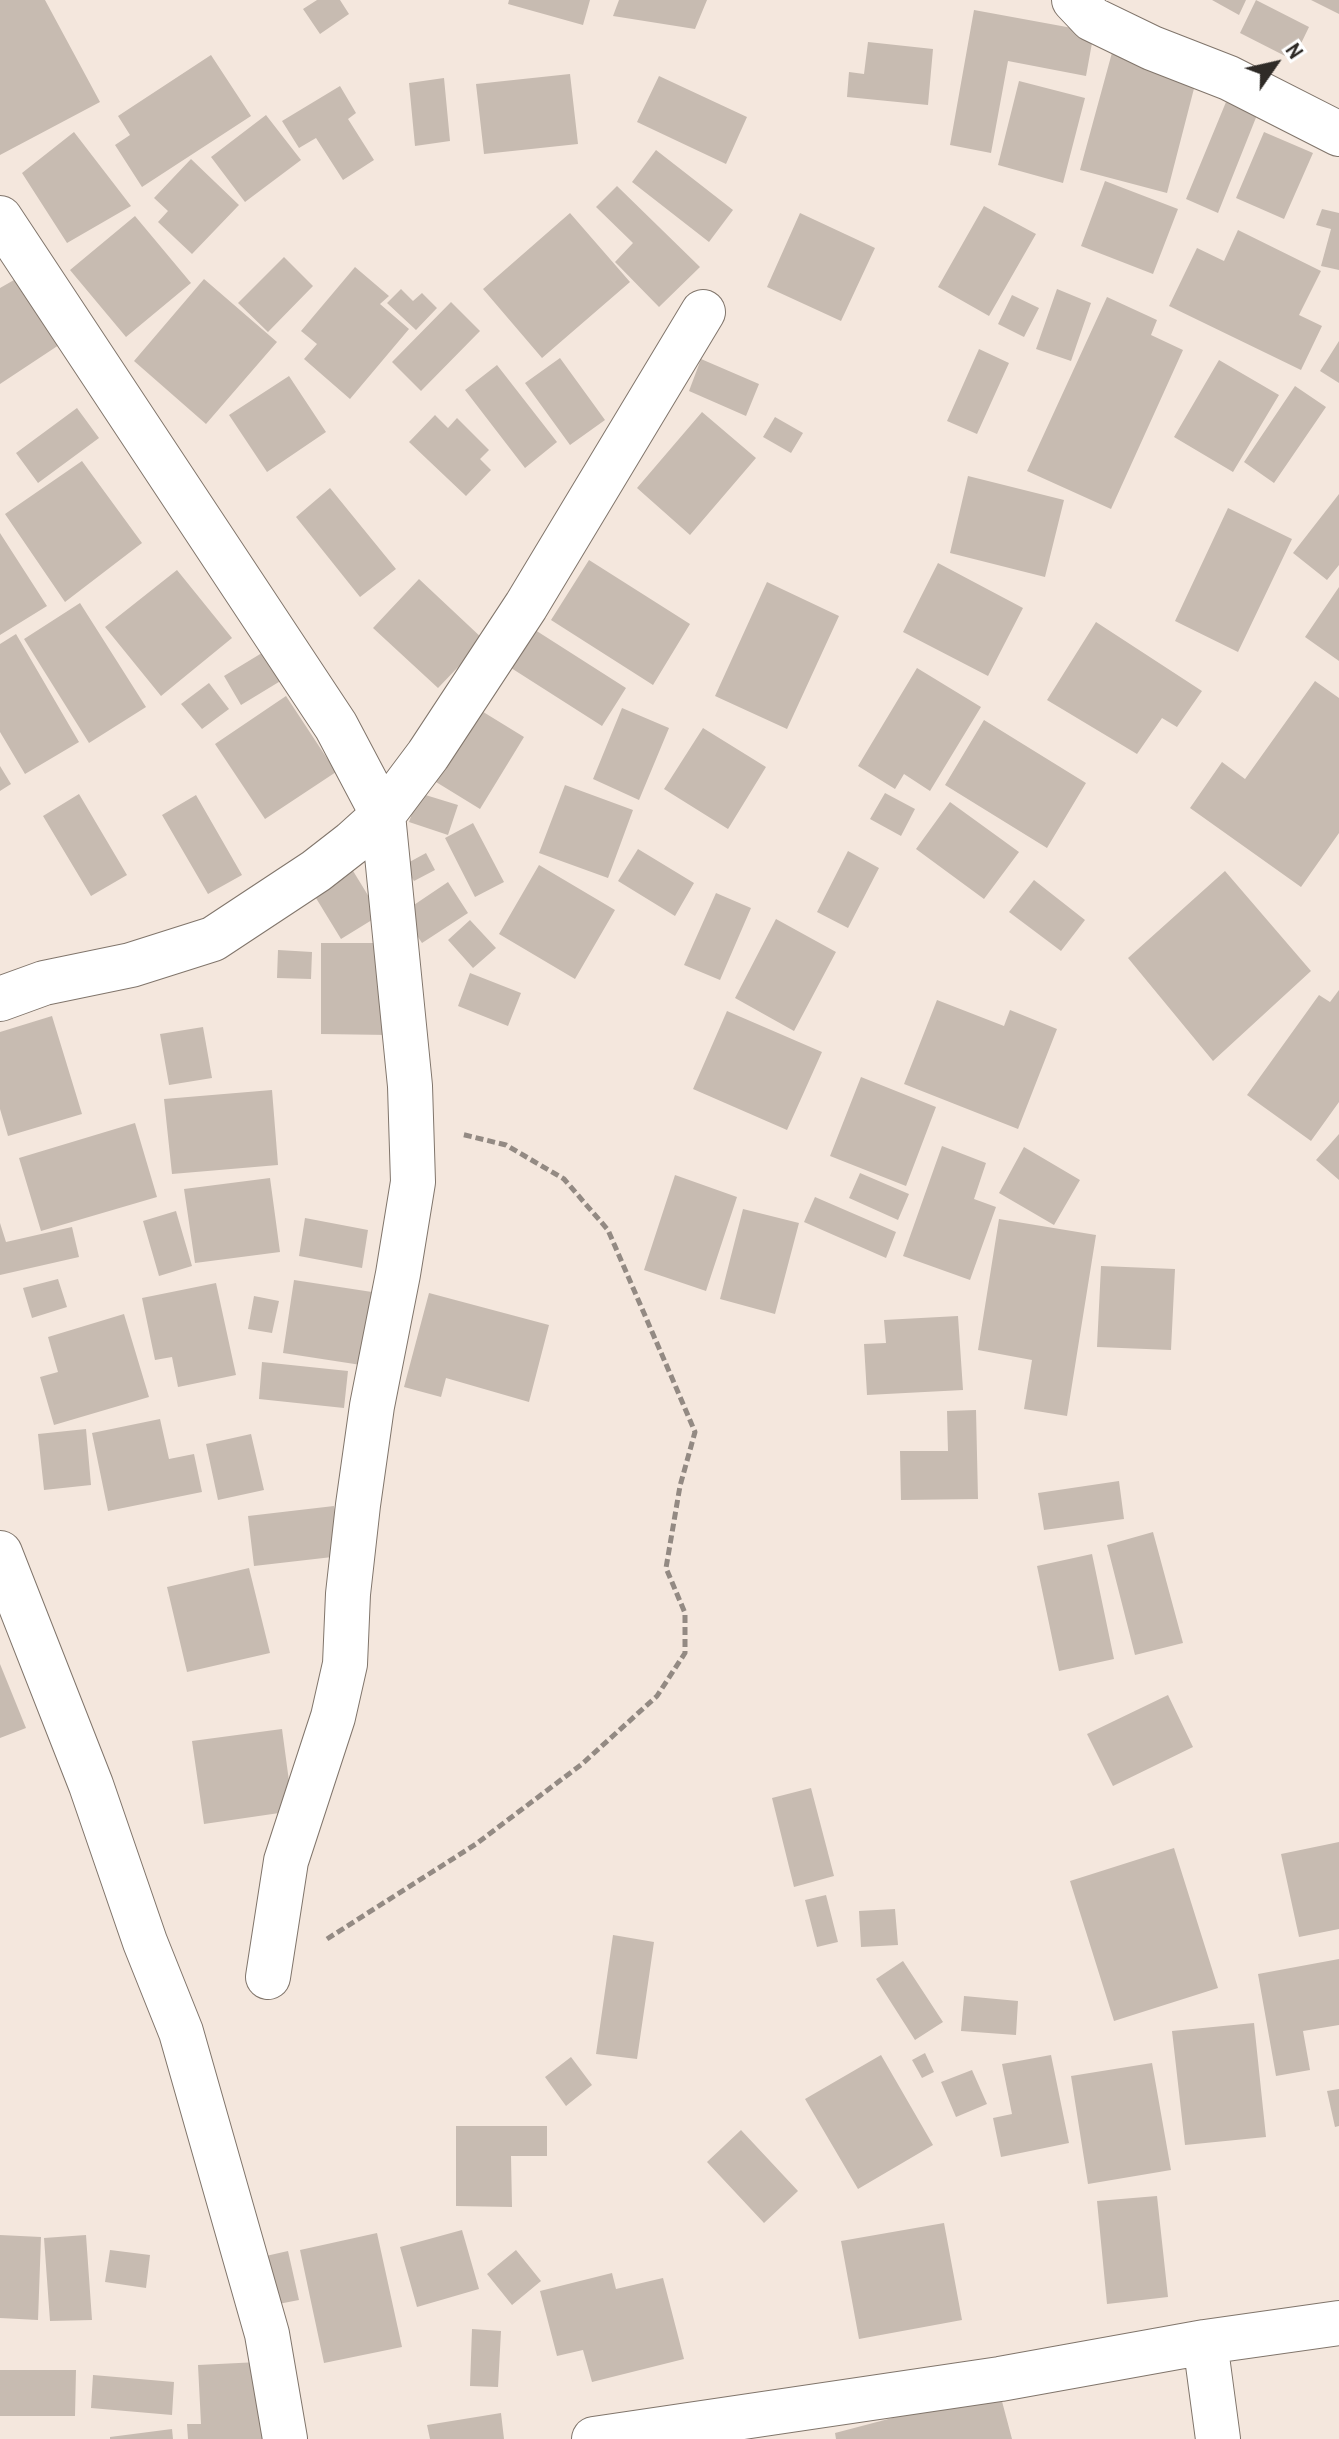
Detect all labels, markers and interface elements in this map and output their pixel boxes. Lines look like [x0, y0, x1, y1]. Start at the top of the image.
north arrow [1235, 24, 1315, 104]
text: N [1279, 37, 1311, 64]

